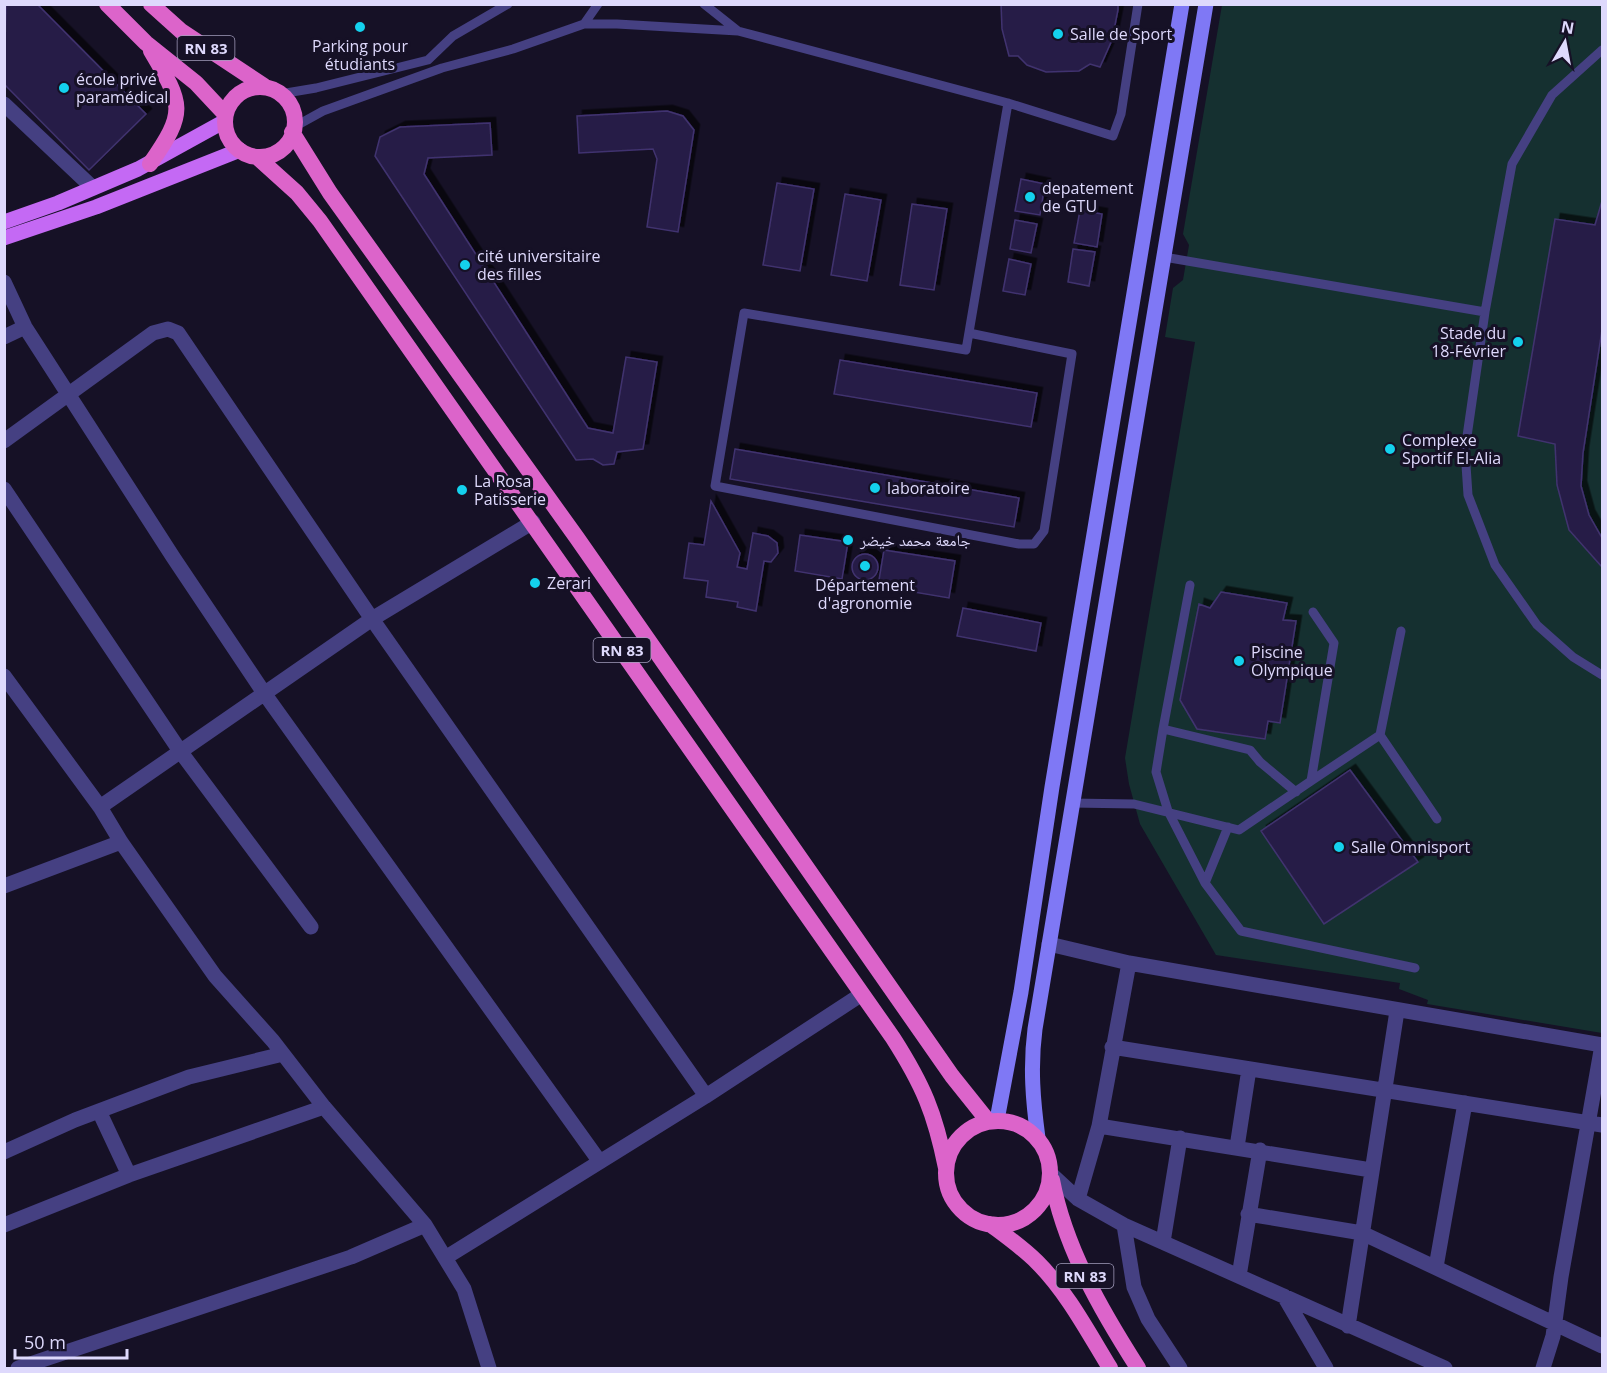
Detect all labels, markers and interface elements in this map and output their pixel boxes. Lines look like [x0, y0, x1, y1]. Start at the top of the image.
north arrow [1535, 12, 1595, 72]
text: N [1559, 15, 1576, 39]
marker: Parking pour étudiants [353, 20, 367, 34]
place label: Salle de Sport [1070, 23, 1173, 45]
marker: Salle de Sport [1051, 27, 1065, 41]
place label: Parking pour étudiants [312, 35, 408, 75]
road number: RN 83 [178, 36, 234, 60]
place label: école privé paramédical [76, 68, 168, 108]
marker: école privé paramédical [57, 81, 71, 95]
place label: depatement de GTU [1042, 177, 1134, 217]
marker: depatement de GTU [1023, 190, 1037, 204]
place label: cité universitaire des filles [477, 245, 601, 285]
marker: cité universitaire des filles [458, 258, 472, 272]
place label: Stade du 18-Février [1431, 322, 1506, 362]
marker: Stade du 18-Février [1511, 335, 1525, 349]
place label: Complexe Sportif El-Alia [1402, 429, 1501, 469]
marker: Complexe Sportif El-Alia [1383, 442, 1397, 456]
place label: La Rosa Patisserie [474, 470, 546, 510]
place label: laboratoire [887, 477, 970, 499]
marker: laboratoire [868, 481, 882, 495]
marker: La Rosa Patisserie [455, 483, 469, 497]
place label: جامعة محمد خيضر [859, 529, 971, 551]
marker: جامعة محمد خيضر [841, 533, 855, 547]
marker: Département d'agronomie [858, 559, 872, 573]
place label: Zerari [547, 572, 591, 594]
place label: Département d'agronomie [815, 574, 915, 614]
marker: Zerari [528, 576, 542, 590]
road number: RN 83 [594, 638, 650, 662]
place label: Piscine Olympique [1251, 641, 1333, 681]
marker: Piscine Olympique [1232, 654, 1246, 668]
place label: Salle Omnisport [1351, 836, 1471, 858]
marker: Salle Omnisport [1332, 840, 1346, 854]
road number: RN 83 [1056, 1264, 1114, 1288]
scale bar [15, 1322, 128, 1360]
text: 50 m [24, 1330, 66, 1354]

